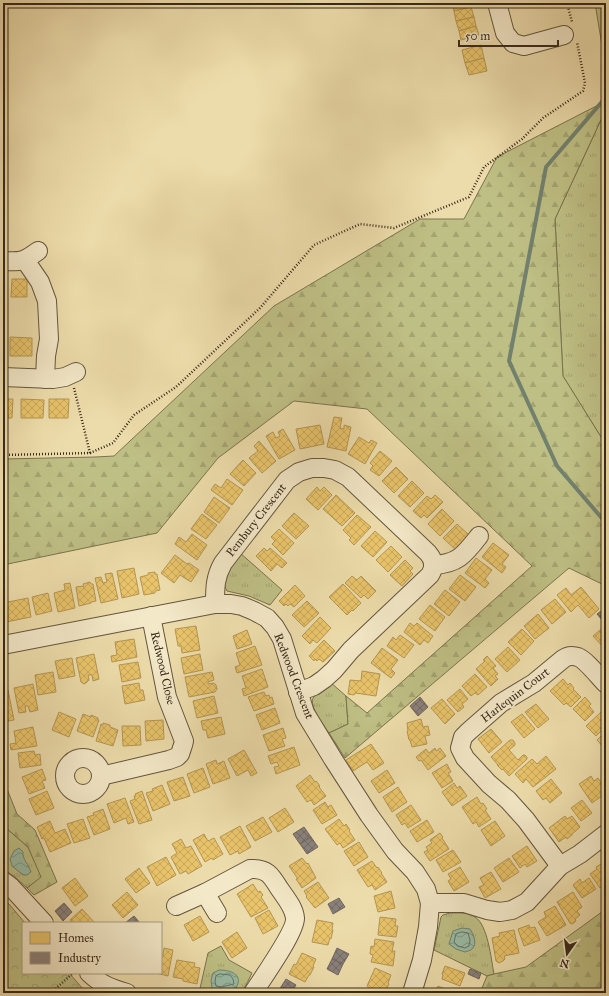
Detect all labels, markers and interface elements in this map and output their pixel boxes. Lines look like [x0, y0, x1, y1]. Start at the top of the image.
scale bar [459, 22, 558, 48]
text: 50 m [465, 29, 490, 43]
street label: Pembury Crescent [223, 480, 289, 559]
street label: Redwood Close [148, 630, 178, 706]
street label: Redwood Crescent [271, 631, 317, 722]
street label: Harlequin Court [478, 664, 553, 726]
legend [22, 922, 162, 974]
text: Homes [58, 931, 94, 945]
north arrow [547, 934, 587, 974]
text: Industry [58, 951, 101, 965]
text: N [558, 956, 571, 971]

